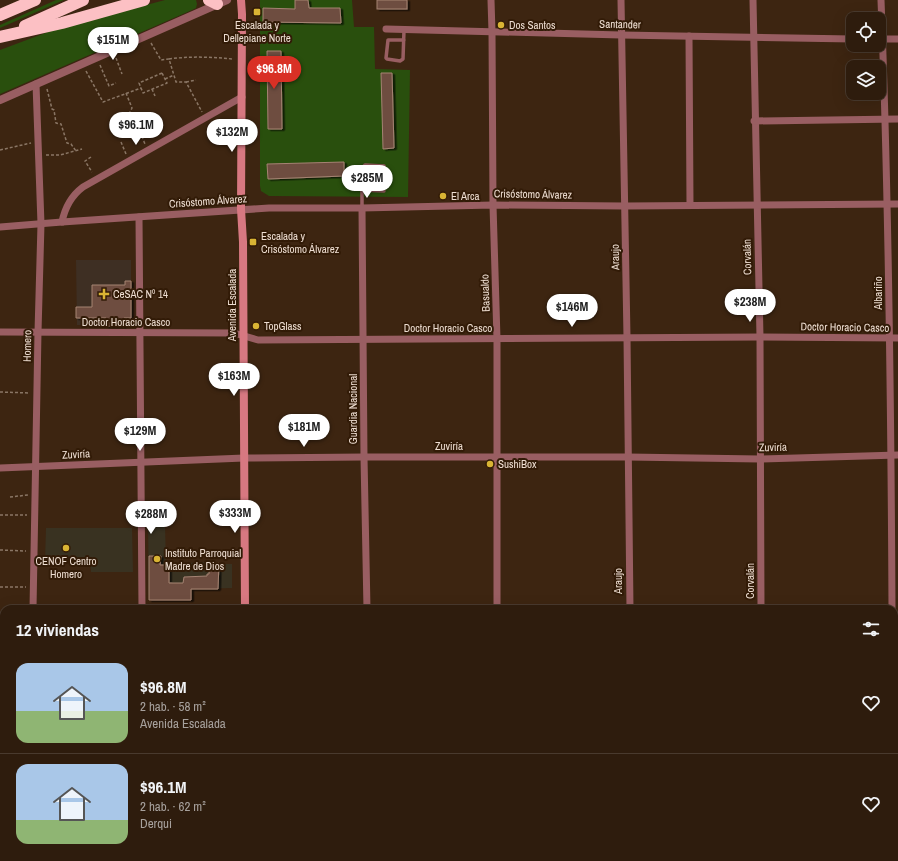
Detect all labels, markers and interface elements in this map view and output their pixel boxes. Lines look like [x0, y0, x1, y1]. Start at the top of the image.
marker: Escalada y Dellepiane Norte [252, 7, 262, 17]
map controls [846, 12, 886, 100]
button: locate [846, 12, 886, 52]
street label: Santander [599, 17, 641, 31]
place label: Escalada y Dellepiane Norte [223, 18, 291, 45]
place label: Dos Santos [509, 18, 556, 32]
marker: Dos Santos [496, 20, 506, 30]
pin: $151M [85, 27, 141, 61]
text: $151M [97, 31, 129, 48]
pin: $96.8M [241, 56, 307, 90]
text: $96.8M [256, 60, 292, 77]
button: layers [846, 60, 886, 100]
pin: $96.1M [103, 112, 169, 146]
text: $96.1M [118, 116, 154, 133]
pin: $132M [204, 119, 260, 153]
text: $132M [216, 123, 248, 140]
pin: $285M [339, 165, 395, 199]
text: $285M [351, 169, 383, 186]
street label: Crisóstomo Álvarez [494, 186, 573, 202]
place label: El Arca [451, 189, 480, 203]
street label: Crisóstomo Álvarez [169, 191, 248, 211]
marker: El Arca [438, 191, 448, 201]
place label: Escalada y Crisóstomo Álvarez [261, 229, 340, 256]
marker: Escalada y Crisóstomo Álvarez [248, 237, 258, 247]
street label: Corvalán [740, 239, 754, 275]
street label: Araujo [608, 244, 622, 271]
street label: Avenida Escalada [225, 269, 239, 342]
street label: Basualdo [477, 274, 493, 312]
street label: Albariño [871, 276, 885, 311]
place label: CeSAC Nº 14 [113, 287, 168, 301]
marker: CeSAC Nº 14 [98, 288, 110, 300]
pin: $238M [722, 289, 778, 323]
text: $238M [734, 293, 766, 310]
pin: $146M [544, 294, 600, 328]
text: $146M [556, 298, 588, 315]
street label: Doctor Horacio Casco [82, 315, 170, 329]
place label: TopGlass [264, 319, 302, 333]
street label: Doctor Horacio Casco [801, 319, 889, 335]
marker: TopGlass [251, 321, 261, 331]
street label: Doctor Horacio Casco [404, 321, 492, 335]
street label: Homero [20, 330, 34, 362]
pin: $163M [206, 363, 262, 397]
text: $163M [218, 367, 250, 384]
street label: Guardia Nacional [346, 374, 360, 444]
pin: $181M [276, 414, 332, 448]
pin: $129M [112, 418, 168, 452]
text: $181M [288, 418, 320, 435]
text: $129M [124, 422, 156, 439]
street label: Zuviría [435, 439, 463, 453]
street label: Zuviría [759, 440, 787, 454]
street label: Zuviría [62, 446, 90, 462]
place label: SushiBox [498, 457, 537, 471]
marker: SushiBox [485, 459, 495, 469]
pin: $333M [207, 500, 263, 534]
pin: $288M [123, 501, 179, 535]
text: $333M [219, 504, 251, 521]
text: $288M [135, 505, 167, 522]
marker: CENOF Centro Homero [61, 543, 71, 553]
place label: Instituto Parroquial Madre de Dios [165, 546, 241, 573]
place label: CENOF Centro Homero [35, 554, 97, 581]
marker: Instituto Parroquial Madre de Dios [152, 554, 162, 564]
street label: Corvalán [743, 563, 757, 599]
street label: Araujo [611, 568, 625, 595]
text: 12 viviendas [16, 618, 99, 641]
icon: filters [860, 618, 882, 640]
text: $96.8M [140, 675, 187, 698]
icon: home [48, 679, 96, 727]
icon: heart [860, 692, 882, 714]
text: 2 hab. · 58 m² [140, 698, 206, 715]
text: Avenida Escalada [140, 715, 226, 732]
text: $96.1M [140, 775, 187, 798]
icon: home [48, 780, 96, 828]
icon: heart [860, 793, 882, 815]
text: 2 hab. · 62 m² [140, 798, 206, 815]
text: Derqui [140, 815, 172, 832]

